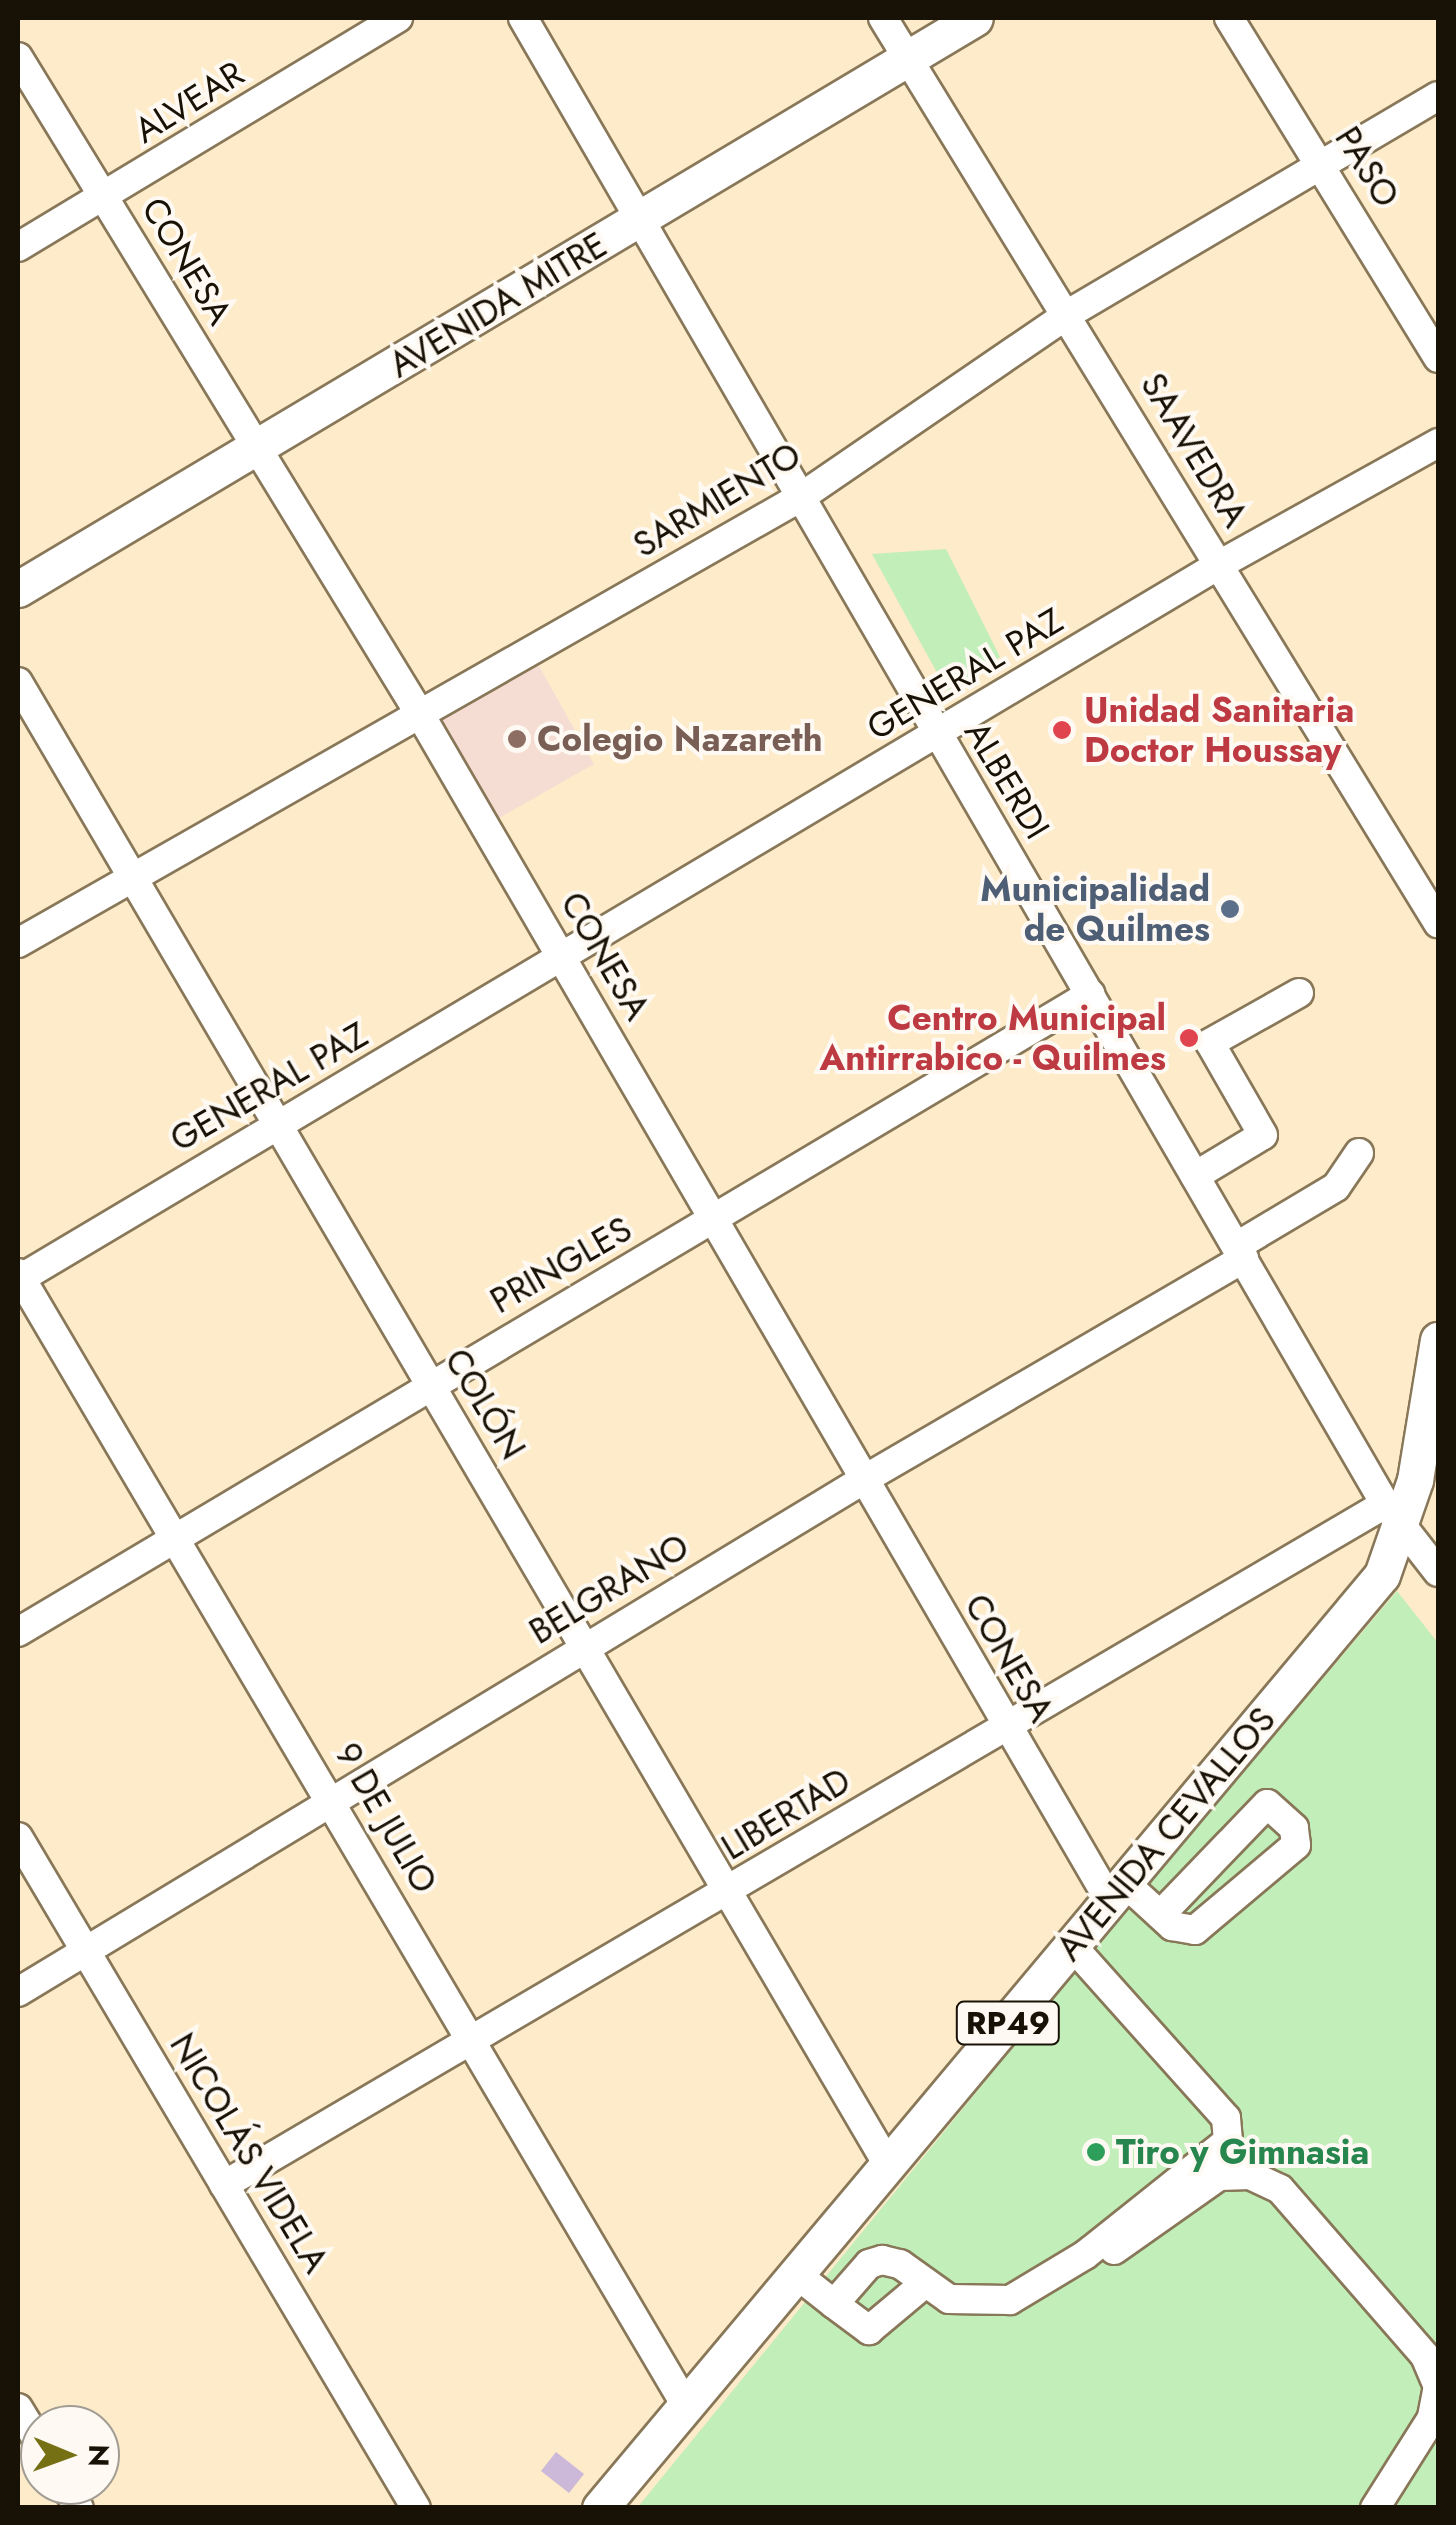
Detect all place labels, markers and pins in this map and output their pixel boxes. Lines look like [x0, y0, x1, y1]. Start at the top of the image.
place label: Unidad Sanitaria Doctor Houssay [1084, 689, 1354, 771]
marker: Unidad Sanitaria Doctor Houssay [1049, 717, 1075, 743]
place label: Colegio Nazareth [537, 718, 823, 760]
marker: Colegio Nazareth [506, 728, 528, 750]
place label: Municipalidad de Quilmes [980, 868, 1210, 950]
marker: Municipalidad de Quilmes [1219, 898, 1241, 920]
place label: Centro Municipal Antirrabico - Quilmes [820, 997, 1166, 1079]
marker: Centro Municipal Antirrabico - Quilmes [1176, 1025, 1202, 1051]
place label: Tiro y Gimnasia [1116, 2131, 1369, 2173]
marker: Tiro y Gimnasia [1085, 2141, 1107, 2163]

